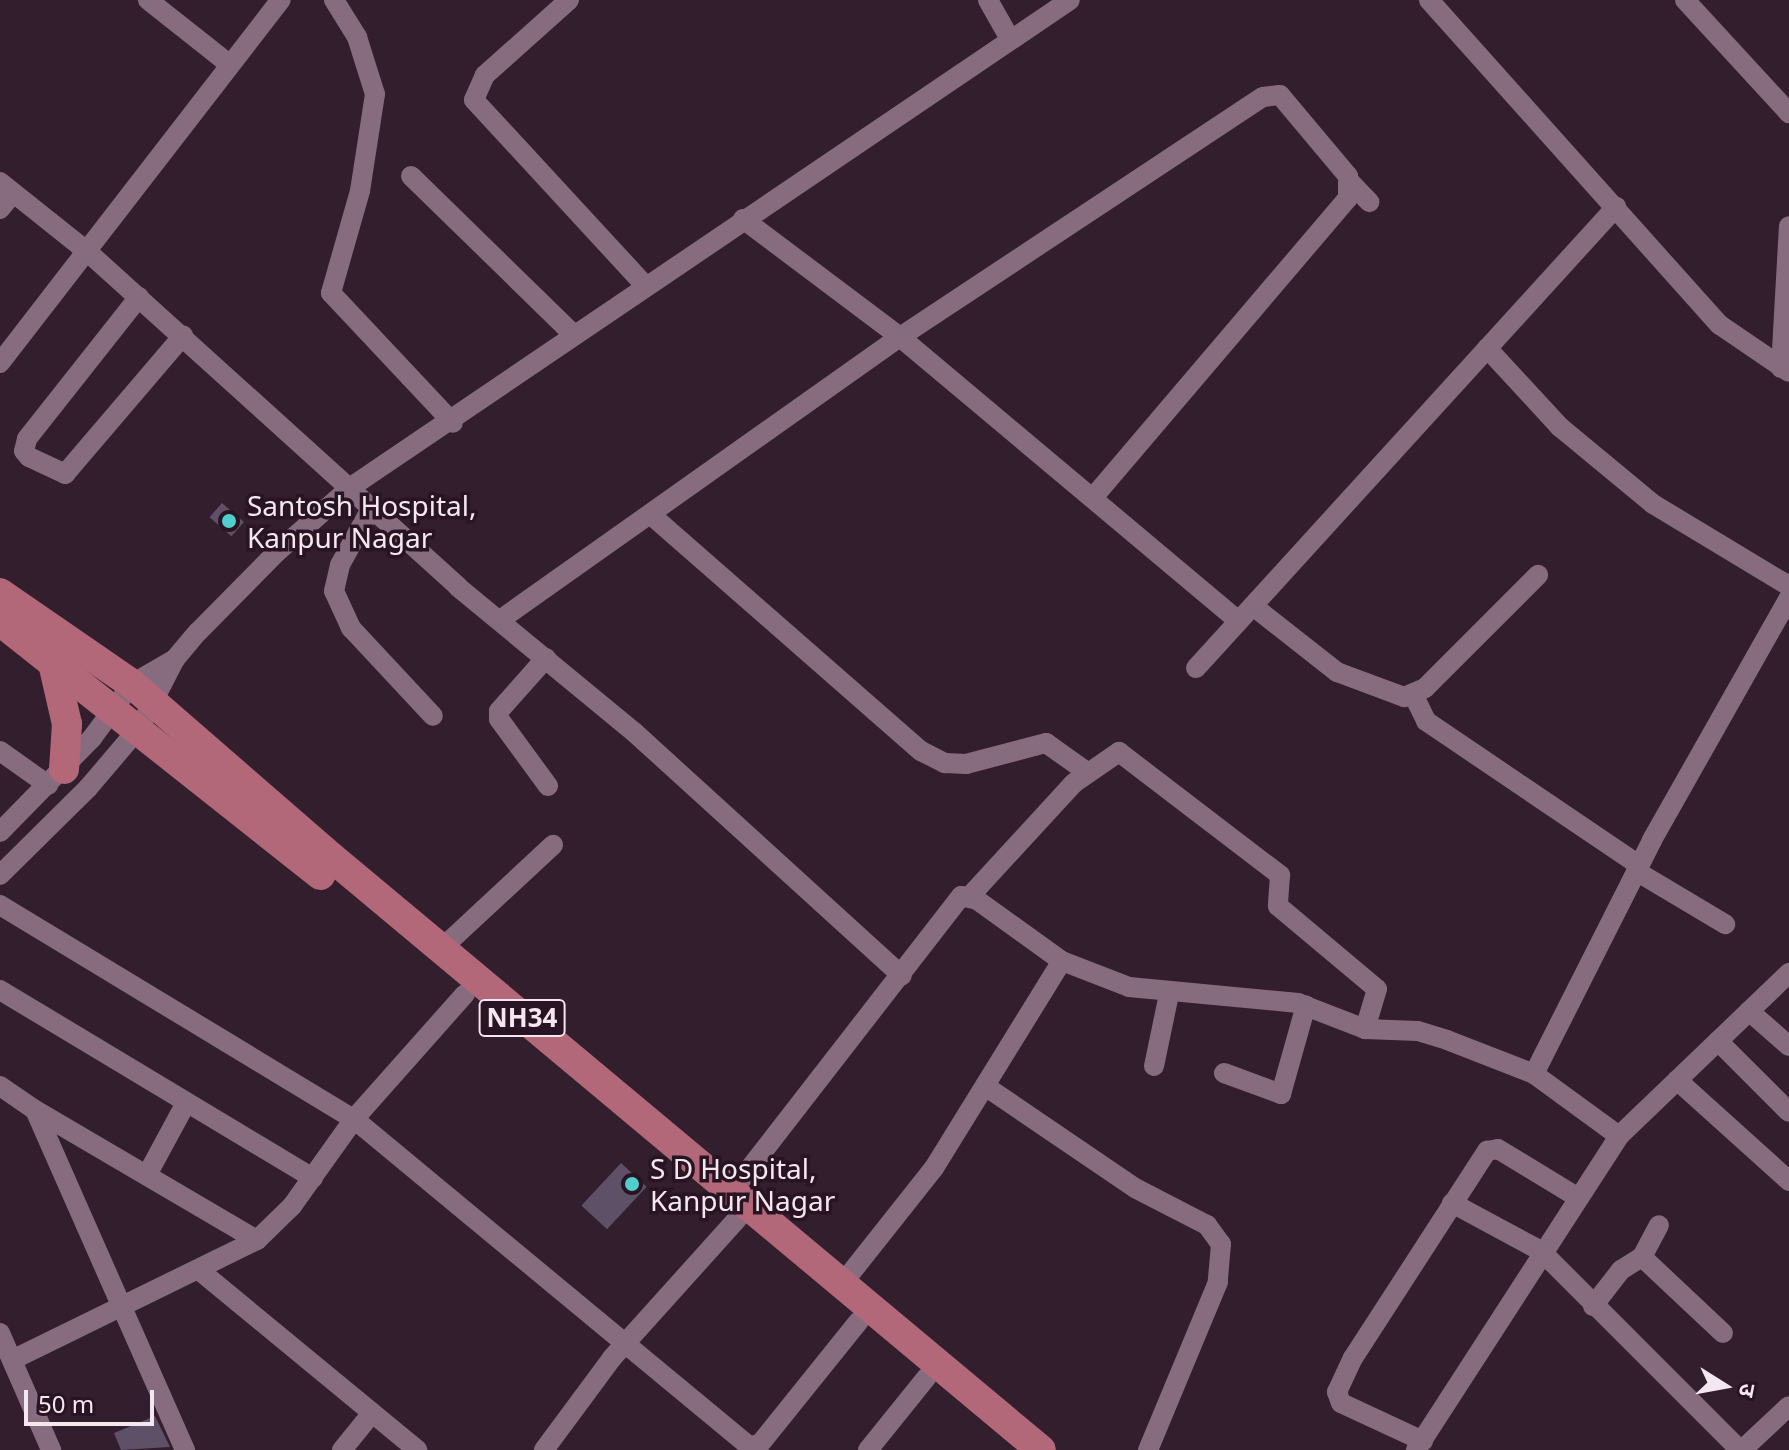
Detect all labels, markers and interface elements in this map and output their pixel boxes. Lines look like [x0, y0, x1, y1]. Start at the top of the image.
place label: Santosh Hospital, Kanpur Nagar [247, 488, 477, 554]
marker: Santosh Hospital, Kanpur Nagar [218, 510, 240, 532]
road number: NH34 [478, 996, 566, 1040]
place label: S D Hospital, Kanpur Nagar [650, 1151, 835, 1217]
marker: S D Hospital, Kanpur Nagar [621, 1173, 643, 1195]
north arrow [1685, 1346, 1765, 1426]
scale bar [28, 1374, 158, 1424]
text: उ [1733, 1381, 1765, 1400]
text: 50 m [38, 1387, 94, 1420]

